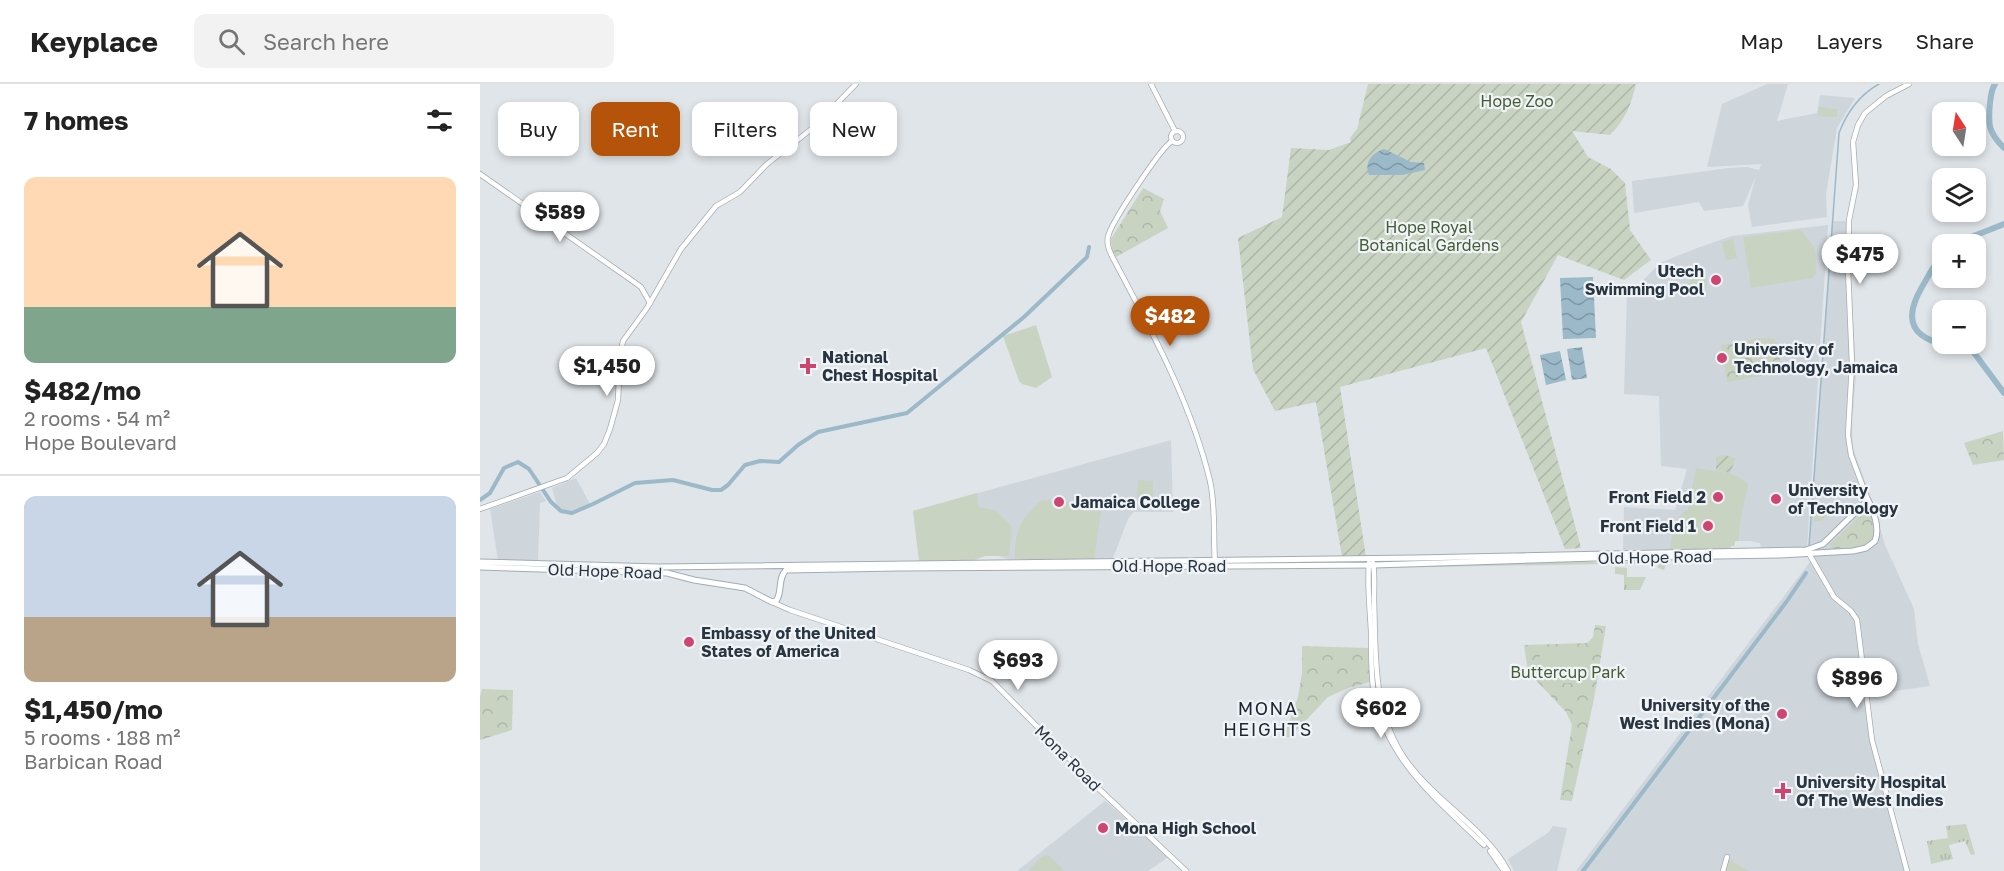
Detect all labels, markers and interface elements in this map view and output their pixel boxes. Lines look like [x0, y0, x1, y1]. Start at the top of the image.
search box [194, 14, 614, 68]
text: Keyplace [30, 25, 158, 58]
icon: search [215, 25, 248, 58]
text: Search here [263, 28, 389, 55]
text: Map [1740, 28, 1783, 54]
text: Layers [1816, 28, 1883, 54]
text: Share [1916, 28, 1974, 54]
park label: Hope Zoo [1480, 91, 1554, 111]
chip: Buy [498, 102, 579, 156]
chip: Rent [591, 102, 680, 156]
chip: Filters [692, 102, 798, 156]
chip: New [810, 102, 897, 156]
north arrow [1932, 102, 1986, 156]
map controls [1932, 102, 1986, 354]
icon: filters [423, 104, 456, 137]
text: 7 homes [24, 105, 129, 136]
button: layers [1932, 168, 1986, 222]
pin: $589 [524, 192, 596, 243]
text: $589 [534, 199, 586, 223]
icon: home [186, 216, 294, 324]
park label: Hope Royal Botanical Gardens [1359, 217, 1499, 255]
pin: $475 [1824, 234, 1896, 285]
button: + [1932, 234, 1986, 288]
text: $475 [1836, 241, 1885, 265]
place label: Utech Swimming Pool [1585, 261, 1705, 299]
marker: Utech Swimming Pool [1709, 273, 1723, 287]
pin: $482 [1134, 296, 1206, 347]
button: − [1932, 300, 1986, 354]
text: $482 [1145, 303, 1195, 327]
place label: University of Technology, Jamaica [1734, 339, 1898, 377]
pin: $1,450 [558, 346, 656, 397]
place label: National Chest Hospital [822, 347, 938, 385]
marker: University of Technology, Jamaica [1715, 351, 1729, 365]
text: $1,450 [573, 353, 641, 377]
marker: National Chest Hospital [799, 357, 817, 375]
text: $482/mo [24, 375, 141, 406]
text: 2 rooms · 54 m² [24, 406, 170, 430]
text: Hope Boulevard [24, 430, 177, 454]
place label: University of Technology [1788, 480, 1899, 518]
place label: Front Field 2 [1609, 487, 1706, 507]
marker: Front Field 2 [1711, 490, 1725, 504]
place label: Jamaica College [1071, 492, 1200, 512]
marker: University of Technology [1769, 492, 1783, 506]
marker: Jamaica College [1052, 495, 1066, 509]
place label: Front Field 1 [1600, 516, 1696, 536]
marker: Front Field 1 [1701, 519, 1715, 533]
icon: home [186, 535, 294, 643]
street label: Old Hope Road [1597, 546, 1713, 568]
street label: Old Hope Road [1112, 556, 1226, 576]
street label: Old Hope Road [547, 559, 663, 583]
place label: Embassy of the United States of America [701, 623, 876, 661]
marker: Embassy of the United States of America [682, 635, 696, 649]
pin: $693 [982, 640, 1054, 691]
text: $693 [993, 647, 1044, 671]
pin: $896 [1821, 658, 1893, 709]
park label: Buttercup Park [1510, 662, 1626, 682]
text: $896 [1831, 665, 1883, 689]
pin: $602 [1345, 688, 1417, 739]
text: $1,450/mo [24, 694, 163, 725]
text: $602 [1355, 695, 1407, 719]
place label: University of the West Indies (Mona) [1619, 695, 1770, 733]
district label: MONA HEIGHTS [1223, 697, 1313, 740]
marker: University of the West Indies (Mona) [1775, 707, 1789, 721]
street label: Mona Road [1031, 721, 1105, 795]
text: 5 rooms · 188 m² [24, 725, 181, 749]
text: Barbican Road [24, 749, 163, 773]
place label: University Hospital Of The West Indies [1796, 772, 1947, 810]
marker: University Hospital Of The West Indies [1774, 782, 1792, 800]
place label: Mona High School [1115, 818, 1257, 838]
marker: Mona High School [1096, 821, 1110, 835]

